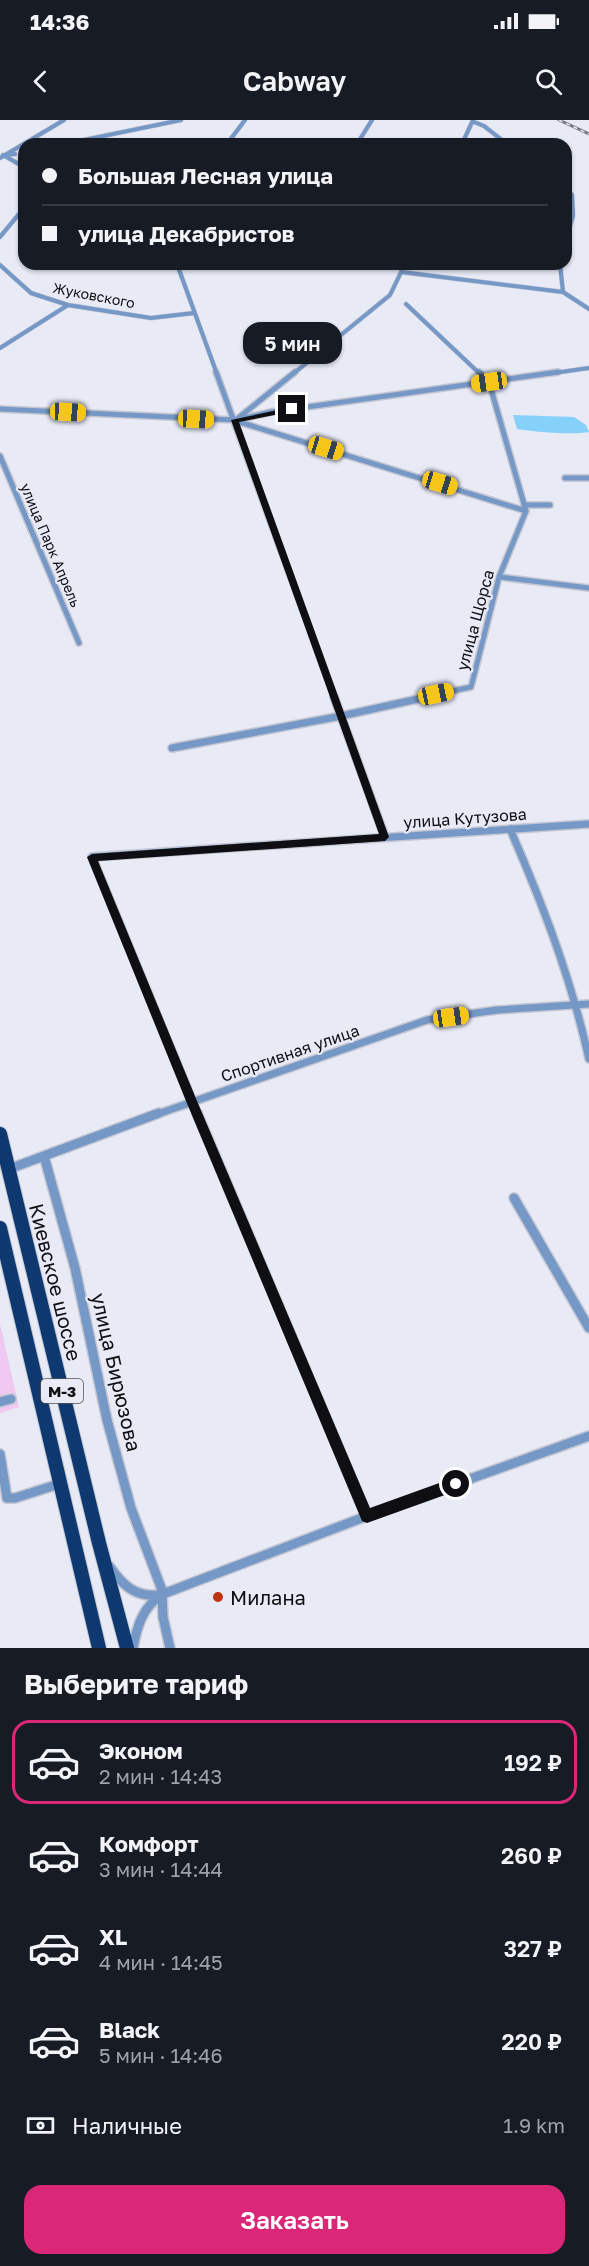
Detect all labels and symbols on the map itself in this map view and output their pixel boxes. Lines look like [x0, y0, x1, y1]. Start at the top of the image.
street label: Жуковского [51, 279, 137, 311]
callout: 5 мин [242, 322, 342, 364]
car [470, 371, 508, 393]
route end [278, 395, 305, 422]
car [50, 402, 86, 422]
car [178, 409, 214, 429]
car [306, 434, 346, 462]
car [420, 469, 460, 497]
street label: улица Парк Апрель [17, 480, 85, 610]
street label: улица Щорса [452, 567, 498, 673]
car [417, 681, 455, 707]
street label: улица Кутузова [403, 804, 527, 832]
car [432, 1006, 470, 1028]
street label: Спортивная улица [218, 1020, 362, 1086]
street label: Киевское шоссе [25, 1201, 87, 1363]
street label: улица Бирюзова [87, 1290, 147, 1454]
road number: М-3 [41, 1379, 83, 1403]
route start [442, 1470, 469, 1497]
place label: Милана [230, 1585, 306, 1609]
marker: Милана [211, 1590, 225, 1604]

